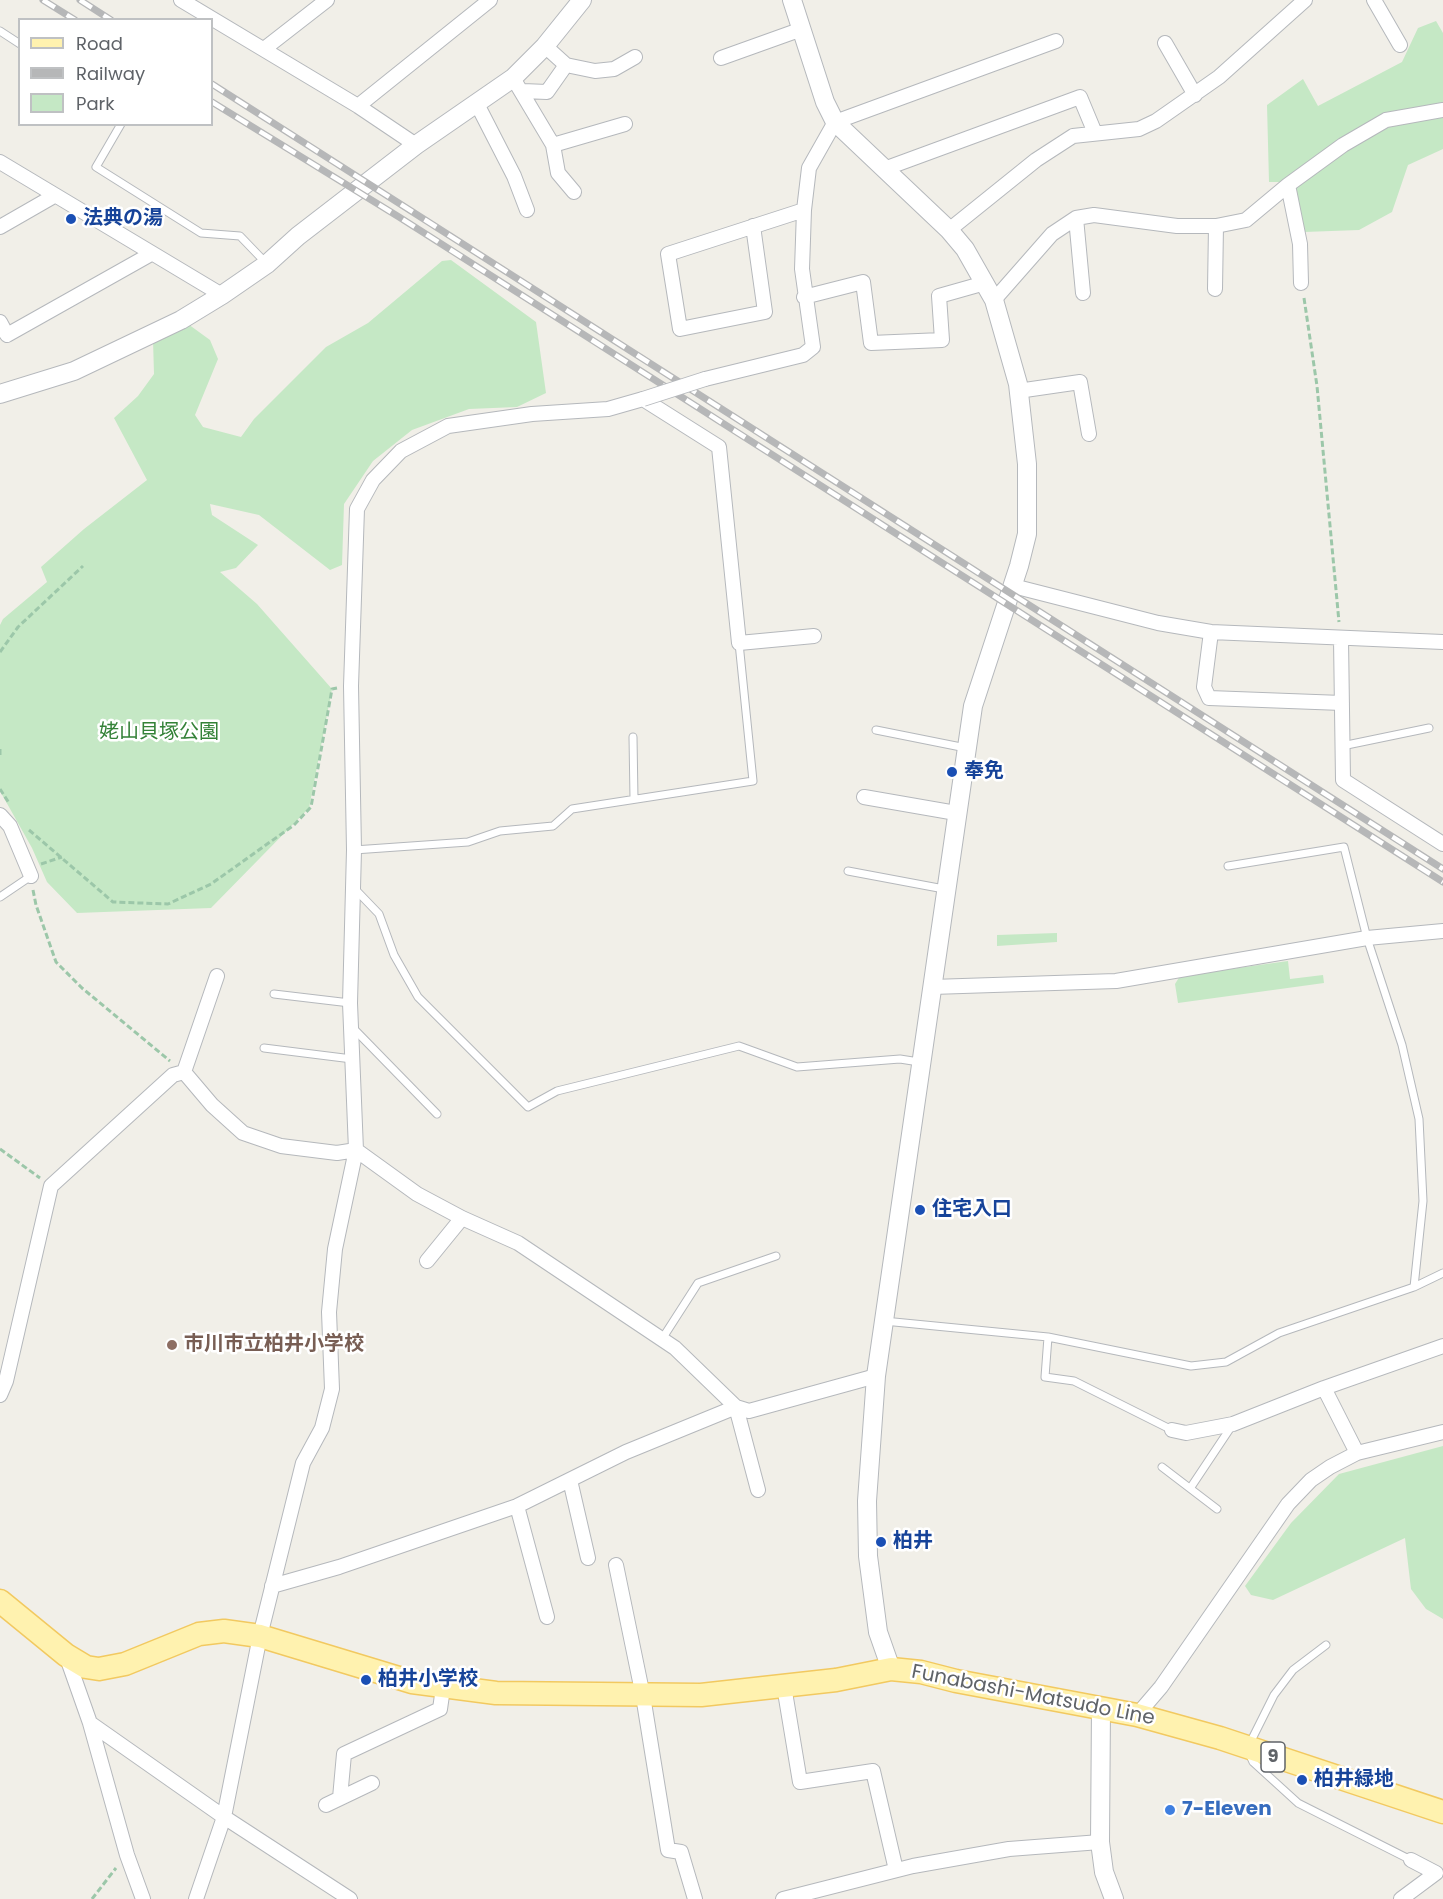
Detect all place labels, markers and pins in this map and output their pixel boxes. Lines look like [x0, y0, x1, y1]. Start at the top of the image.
place label: 法典の湯 [83, 207, 163, 231]
marker: 法典の湯 [64, 212, 78, 226]
place label: 奉免 [964, 760, 1004, 784]
marker: 奉免 [945, 765, 959, 779]
place label: 住宅入口 [932, 1198, 1012, 1222]
marker: 住宅入口 [913, 1203, 927, 1217]
place label: 市川市立柏井小学校 [184, 1333, 364, 1357]
marker: 市川市立柏井小学校 [165, 1338, 179, 1352]
place label: 柏井 [893, 1530, 933, 1554]
marker: 柏井 [874, 1535, 888, 1549]
place label: 柏井小学校 [378, 1668, 478, 1692]
marker: 柏井小学校 [359, 1673, 373, 1687]
place label: 柏井緑地 [1314, 1768, 1394, 1792]
marker: 柏井緑地 [1295, 1773, 1309, 1787]
place label: 7-Eleven [1182, 1798, 1272, 1822]
marker: 7-Eleven [1163, 1803, 1177, 1817]

